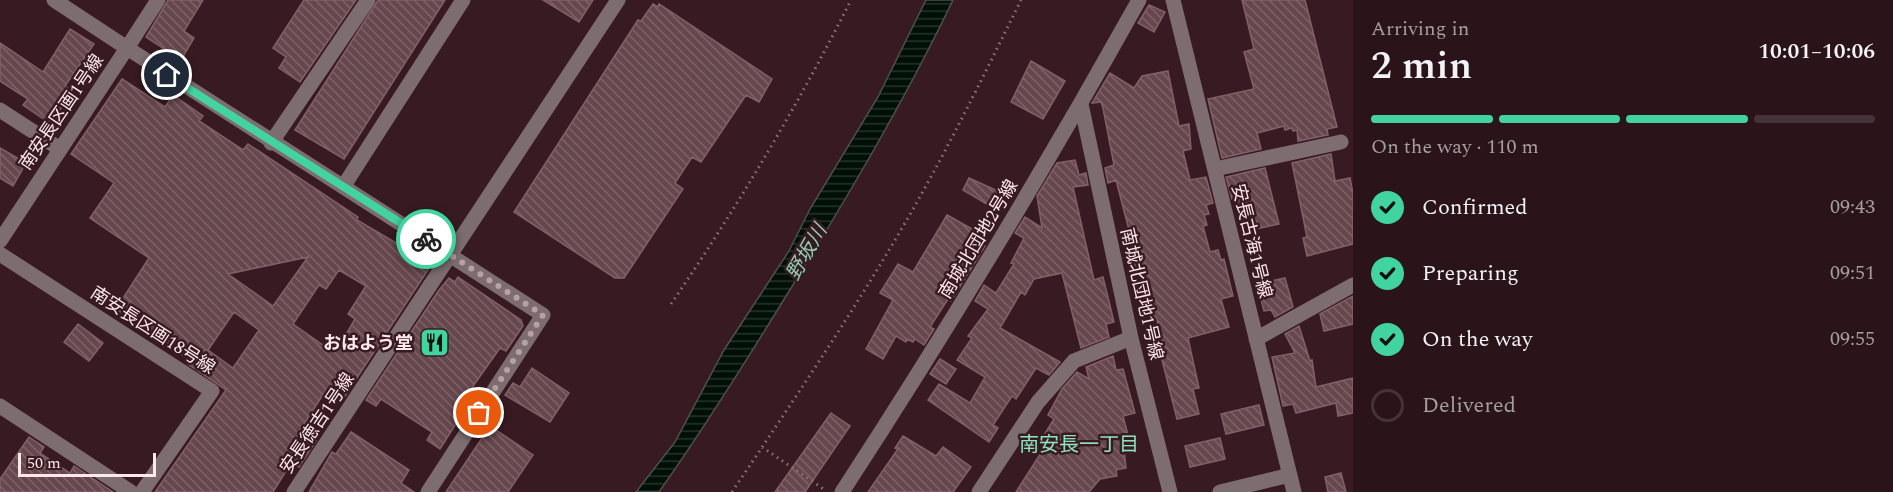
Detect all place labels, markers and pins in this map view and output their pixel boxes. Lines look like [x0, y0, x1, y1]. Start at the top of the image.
pin [141, 49, 192, 100]
restaurant icon: おはよう堂 [418, 327, 450, 359]
place label: おはよう堂 [323, 330, 413, 357]
pin [453, 387, 504, 438]

